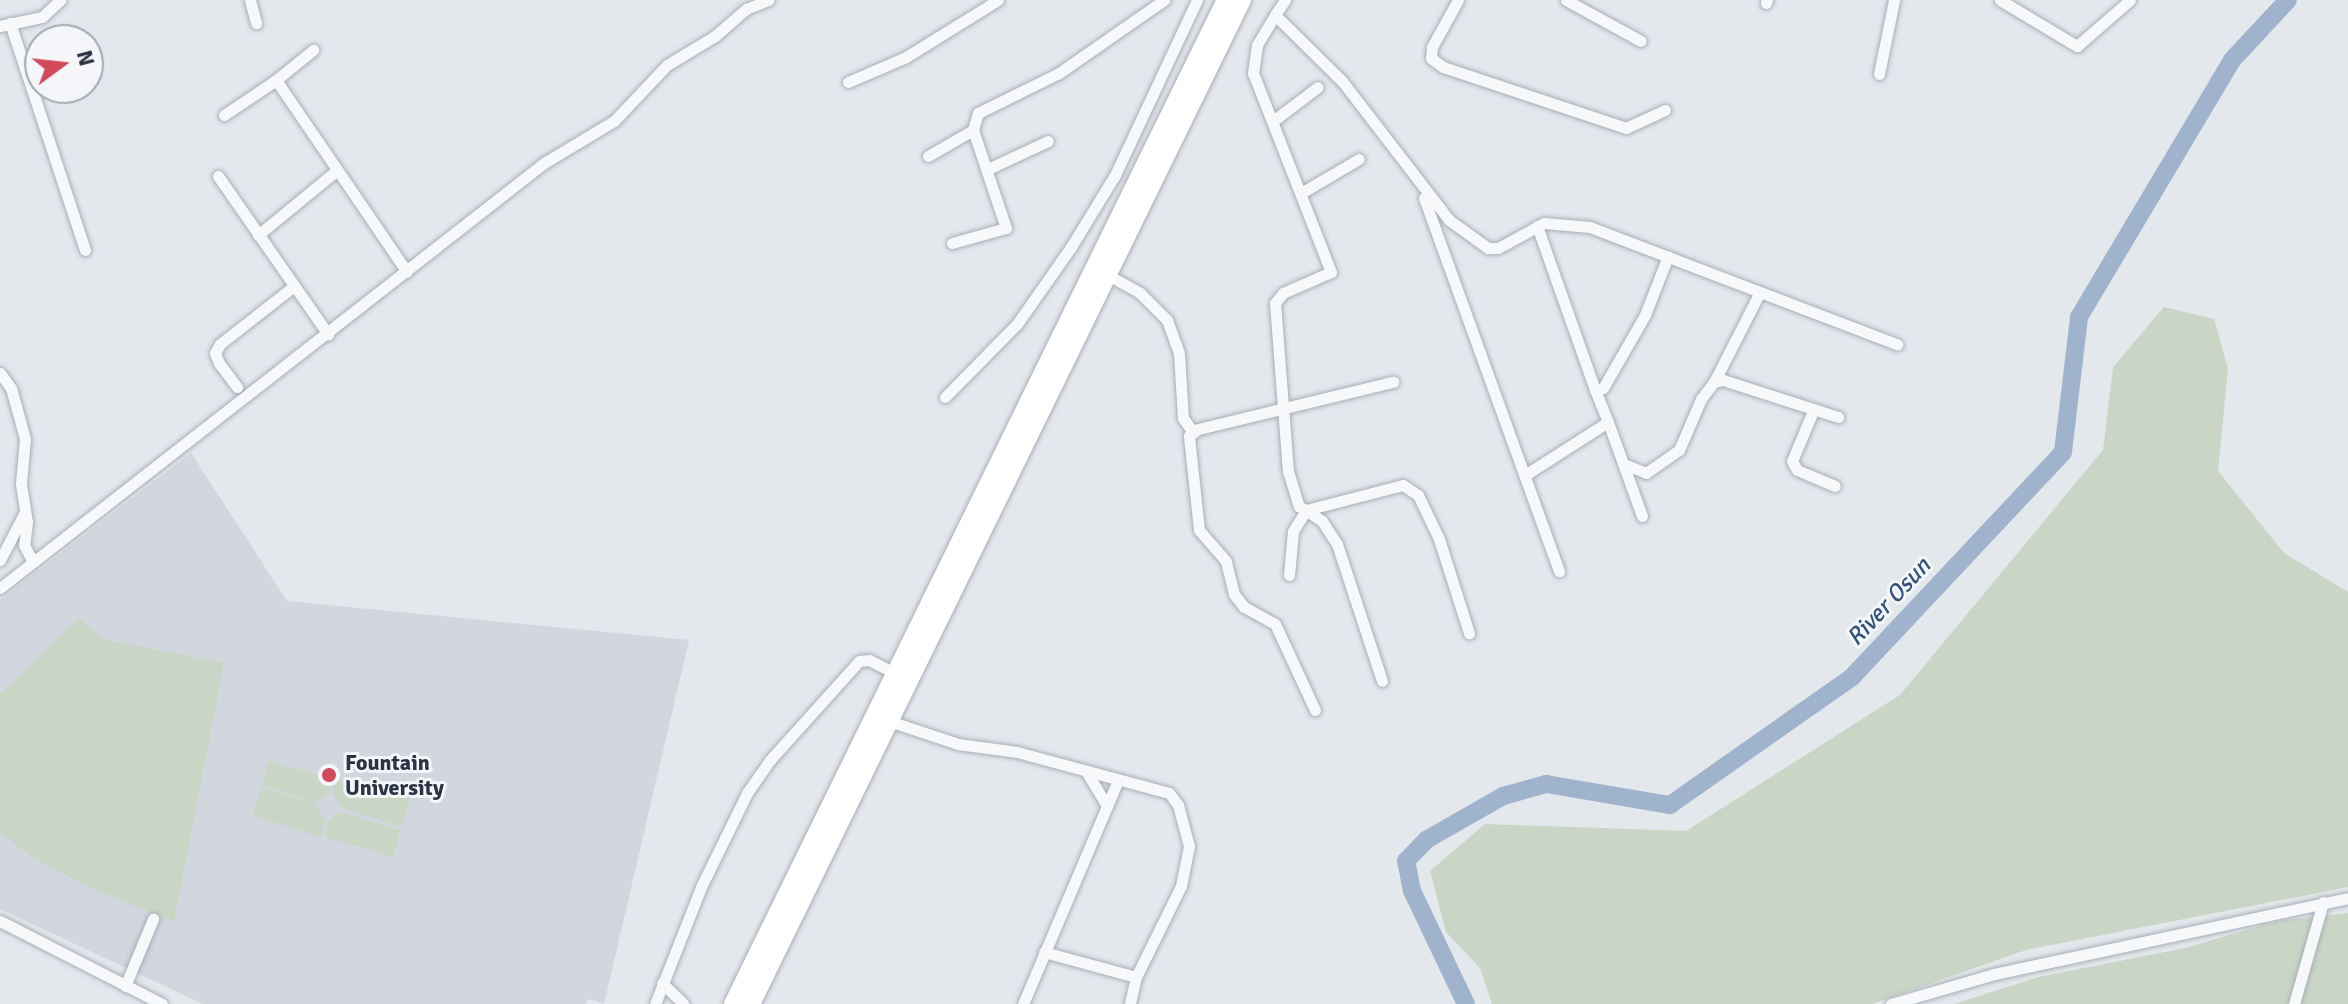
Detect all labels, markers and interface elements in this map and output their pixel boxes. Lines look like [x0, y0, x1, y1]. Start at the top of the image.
north arrow [24, 24, 104, 104]
text: N [71, 47, 101, 69]
water label: River Osun [1841, 552, 1937, 652]
place label: Fountain University [345, 749, 444, 800]
marker: Fountain University [320, 766, 338, 784]

